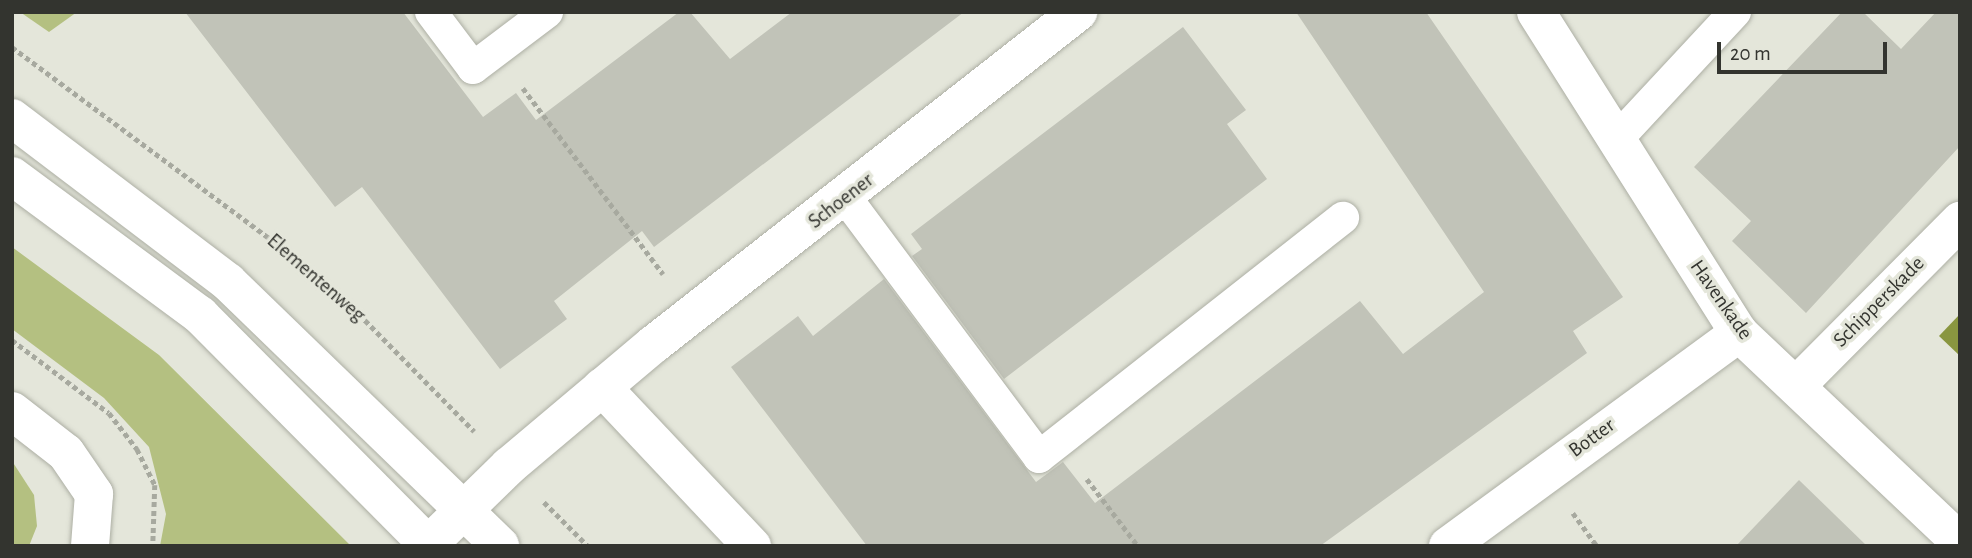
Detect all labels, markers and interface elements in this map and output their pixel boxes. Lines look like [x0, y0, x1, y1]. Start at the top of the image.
scale bar [1720, 28, 1890, 72]
text: 20 m [1730, 43, 1771, 64]
street label: Schoener [803, 168, 879, 234]
street label: Elementenweg [262, 228, 370, 328]
street label: Schipperskade [1828, 251, 1930, 353]
street label: Havenkade [1684, 255, 1758, 345]
street label: Botter [1564, 413, 1620, 463]

